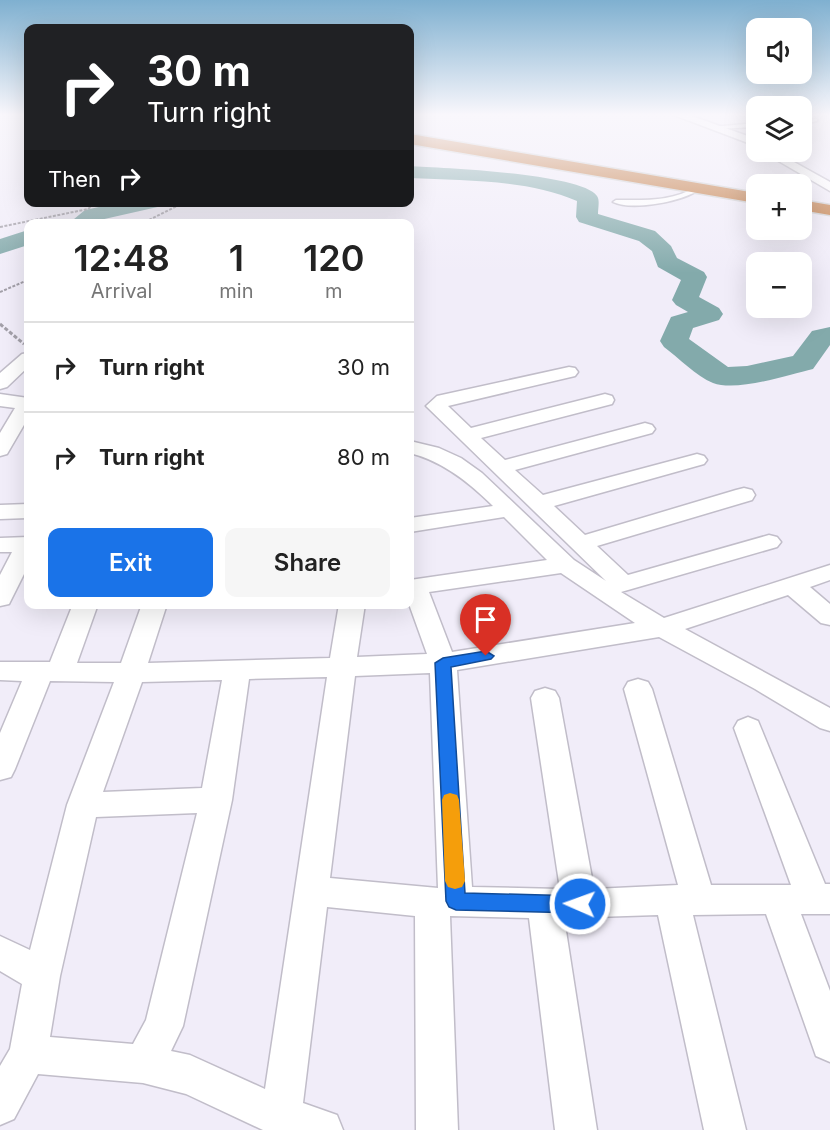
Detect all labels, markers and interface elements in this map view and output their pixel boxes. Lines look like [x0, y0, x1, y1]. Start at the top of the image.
map controls [746, 18, 812, 318]
button: sound [746, 18, 812, 84]
text: 30 m [147, 45, 251, 96]
icon: right [48, 48, 126, 126]
text: Turn right [147, 96, 271, 129]
button: layers [746, 96, 812, 162]
icon: right [113, 162, 146, 195]
text: Then [48, 166, 101, 192]
button: + [746, 174, 812, 240]
text: 12:48 [74, 236, 170, 280]
text: 1 [229, 236, 244, 280]
text: 120 [303, 236, 364, 280]
button: − [746, 252, 812, 318]
text: Arrival [91, 279, 152, 303]
text: min [219, 279, 253, 303]
text: m [325, 279, 343, 303]
icon: right [48, 351, 81, 384]
text: Turn right [99, 354, 205, 380]
text: 30 m [337, 354, 390, 380]
icon: right [48, 441, 81, 474]
text: Turn right [99, 444, 205, 470]
text: 80 m [337, 444, 390, 470]
button: Exit [48, 528, 213, 597]
button: Share [225, 528, 390, 597]
pin [460, 594, 511, 656]
icon: arrive [469, 603, 502, 636]
position arrow [548, 872, 612, 936]

